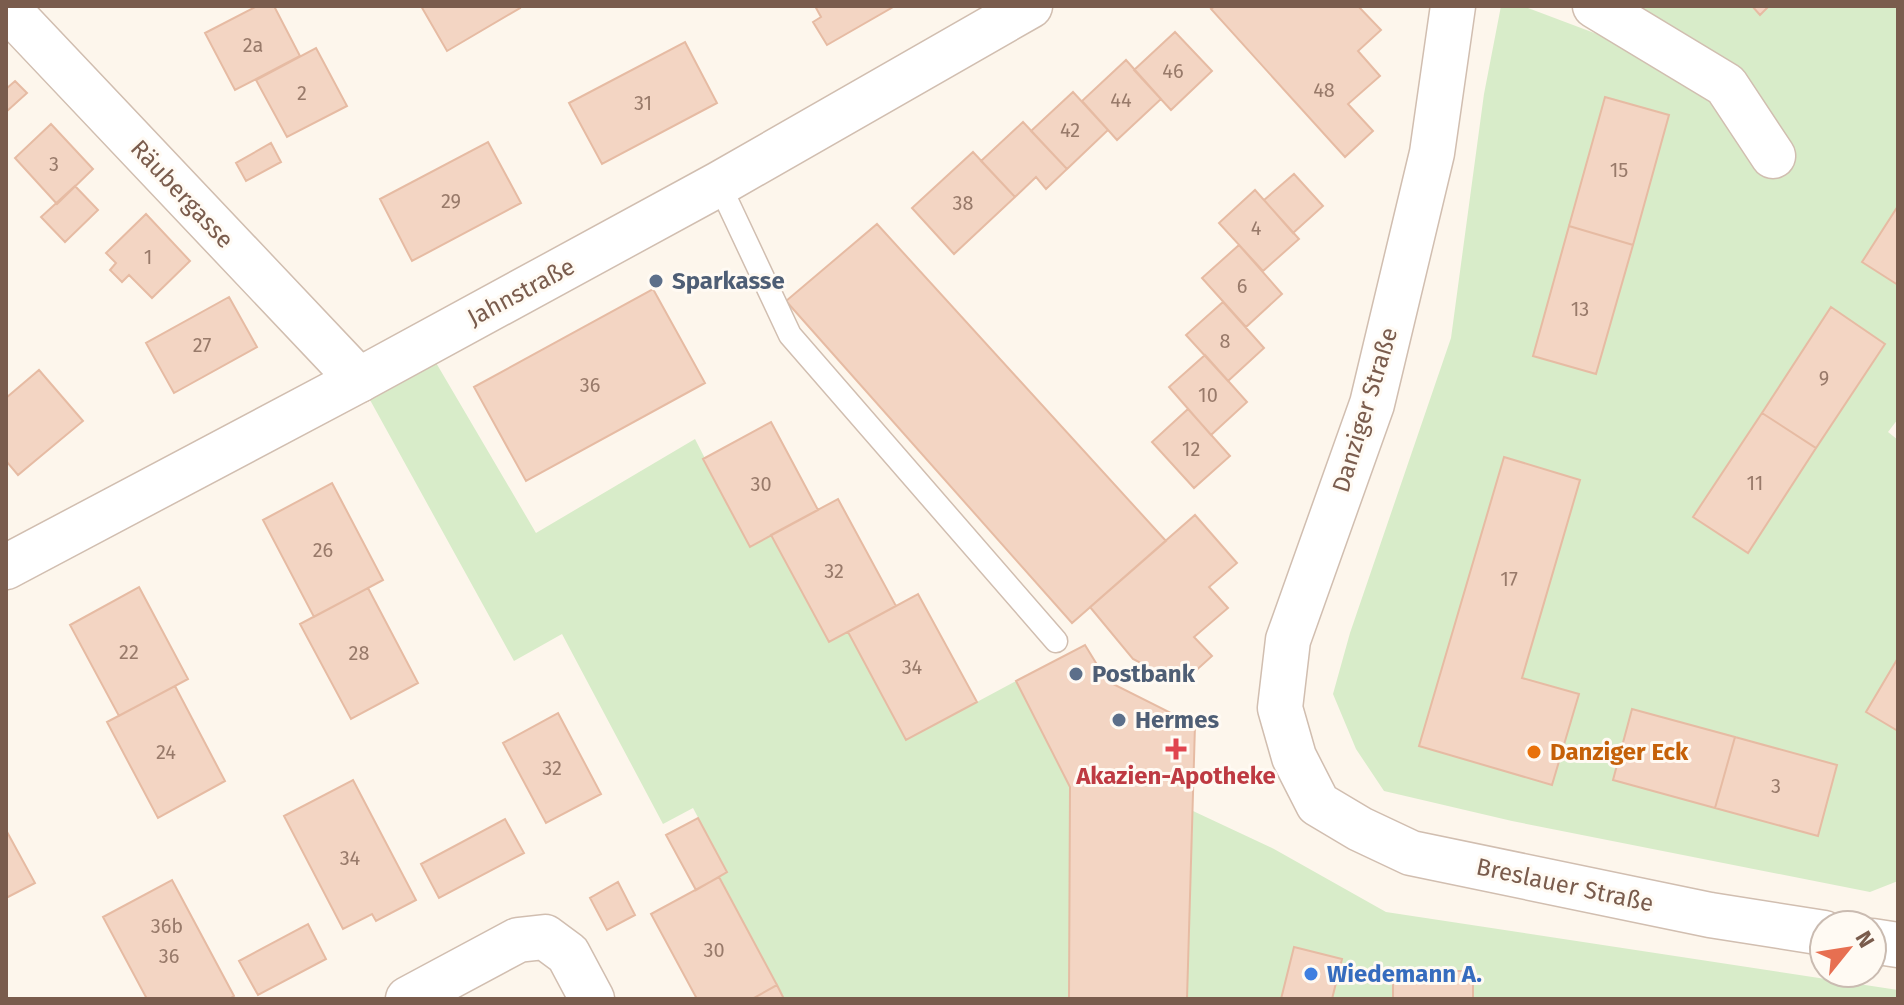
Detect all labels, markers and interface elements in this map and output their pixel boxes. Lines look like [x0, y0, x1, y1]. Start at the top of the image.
house number: 2a [243, 33, 263, 57]
house number: 46 [1162, 59, 1184, 83]
house number: 48 [1313, 78, 1335, 102]
house number: 2 [297, 81, 307, 105]
house number: 44 [1110, 88, 1132, 112]
house number: 31 [634, 91, 652, 115]
house number: 42 [1060, 118, 1080, 142]
street label: Räubergasse [125, 134, 239, 254]
house number: 3 [49, 152, 59, 176]
house number: 15 [1610, 158, 1628, 182]
house number: 29 [441, 189, 461, 213]
house number: 38 [953, 191, 974, 215]
house number: 4 [1251, 216, 1262, 240]
house number: 1 [144, 245, 152, 269]
street label: Jahnstraße [463, 252, 579, 332]
place label: Sparkasse [672, 267, 785, 295]
marker: Sparkasse [647, 272, 665, 290]
house number: 6 [1237, 274, 1247, 298]
house number: 13 [1571, 297, 1589, 321]
street label: Danziger Straße [1327, 324, 1403, 496]
house number: 8 [1219, 329, 1231, 353]
house number: 27 [193, 333, 211, 357]
house number: 9 [1819, 366, 1829, 390]
house number: 36 [580, 373, 600, 397]
house number: 10 [1198, 383, 1218, 407]
house number: 12 [1182, 437, 1200, 461]
house number: 11 [1746, 471, 1764, 495]
house number: 30 [750, 472, 772, 496]
house number: 26 [313, 538, 333, 562]
house number: 32 [824, 559, 844, 583]
house number: 17 [1500, 567, 1518, 591]
house number: 22 [119, 640, 139, 664]
house number: 28 [349, 641, 369, 665]
house number: 34 [902, 655, 923, 679]
place label: Postbank [1092, 660, 1196, 688]
marker: Postbank [1067, 665, 1085, 683]
place label: Hermes [1135, 706, 1219, 734]
marker: Hermes [1110, 711, 1128, 729]
place label: Danziger Eck [1550, 738, 1689, 766]
house number: 24 [156, 740, 176, 764]
marker: Akazien-Apotheke [1167, 740, 1185, 758]
marker: Danziger Eck [1525, 743, 1543, 761]
house number: 32 [542, 756, 562, 780]
place label: Akazien-Apotheke [1075, 762, 1276, 790]
house number: 3 [1771, 774, 1781, 798]
house number: 34 [340, 846, 361, 870]
street label: Breslauer Straße [1474, 853, 1656, 917]
north arrow [1808, 909, 1888, 989]
house number: 36b [151, 914, 183, 938]
text: N [1850, 926, 1880, 952]
house number: 30 [703, 938, 725, 962]
house number: 36 [159, 944, 179, 968]
place label: Wiedemann A. [1327, 960, 1482, 988]
marker: Wiedemann A. [1302, 965, 1320, 983]

